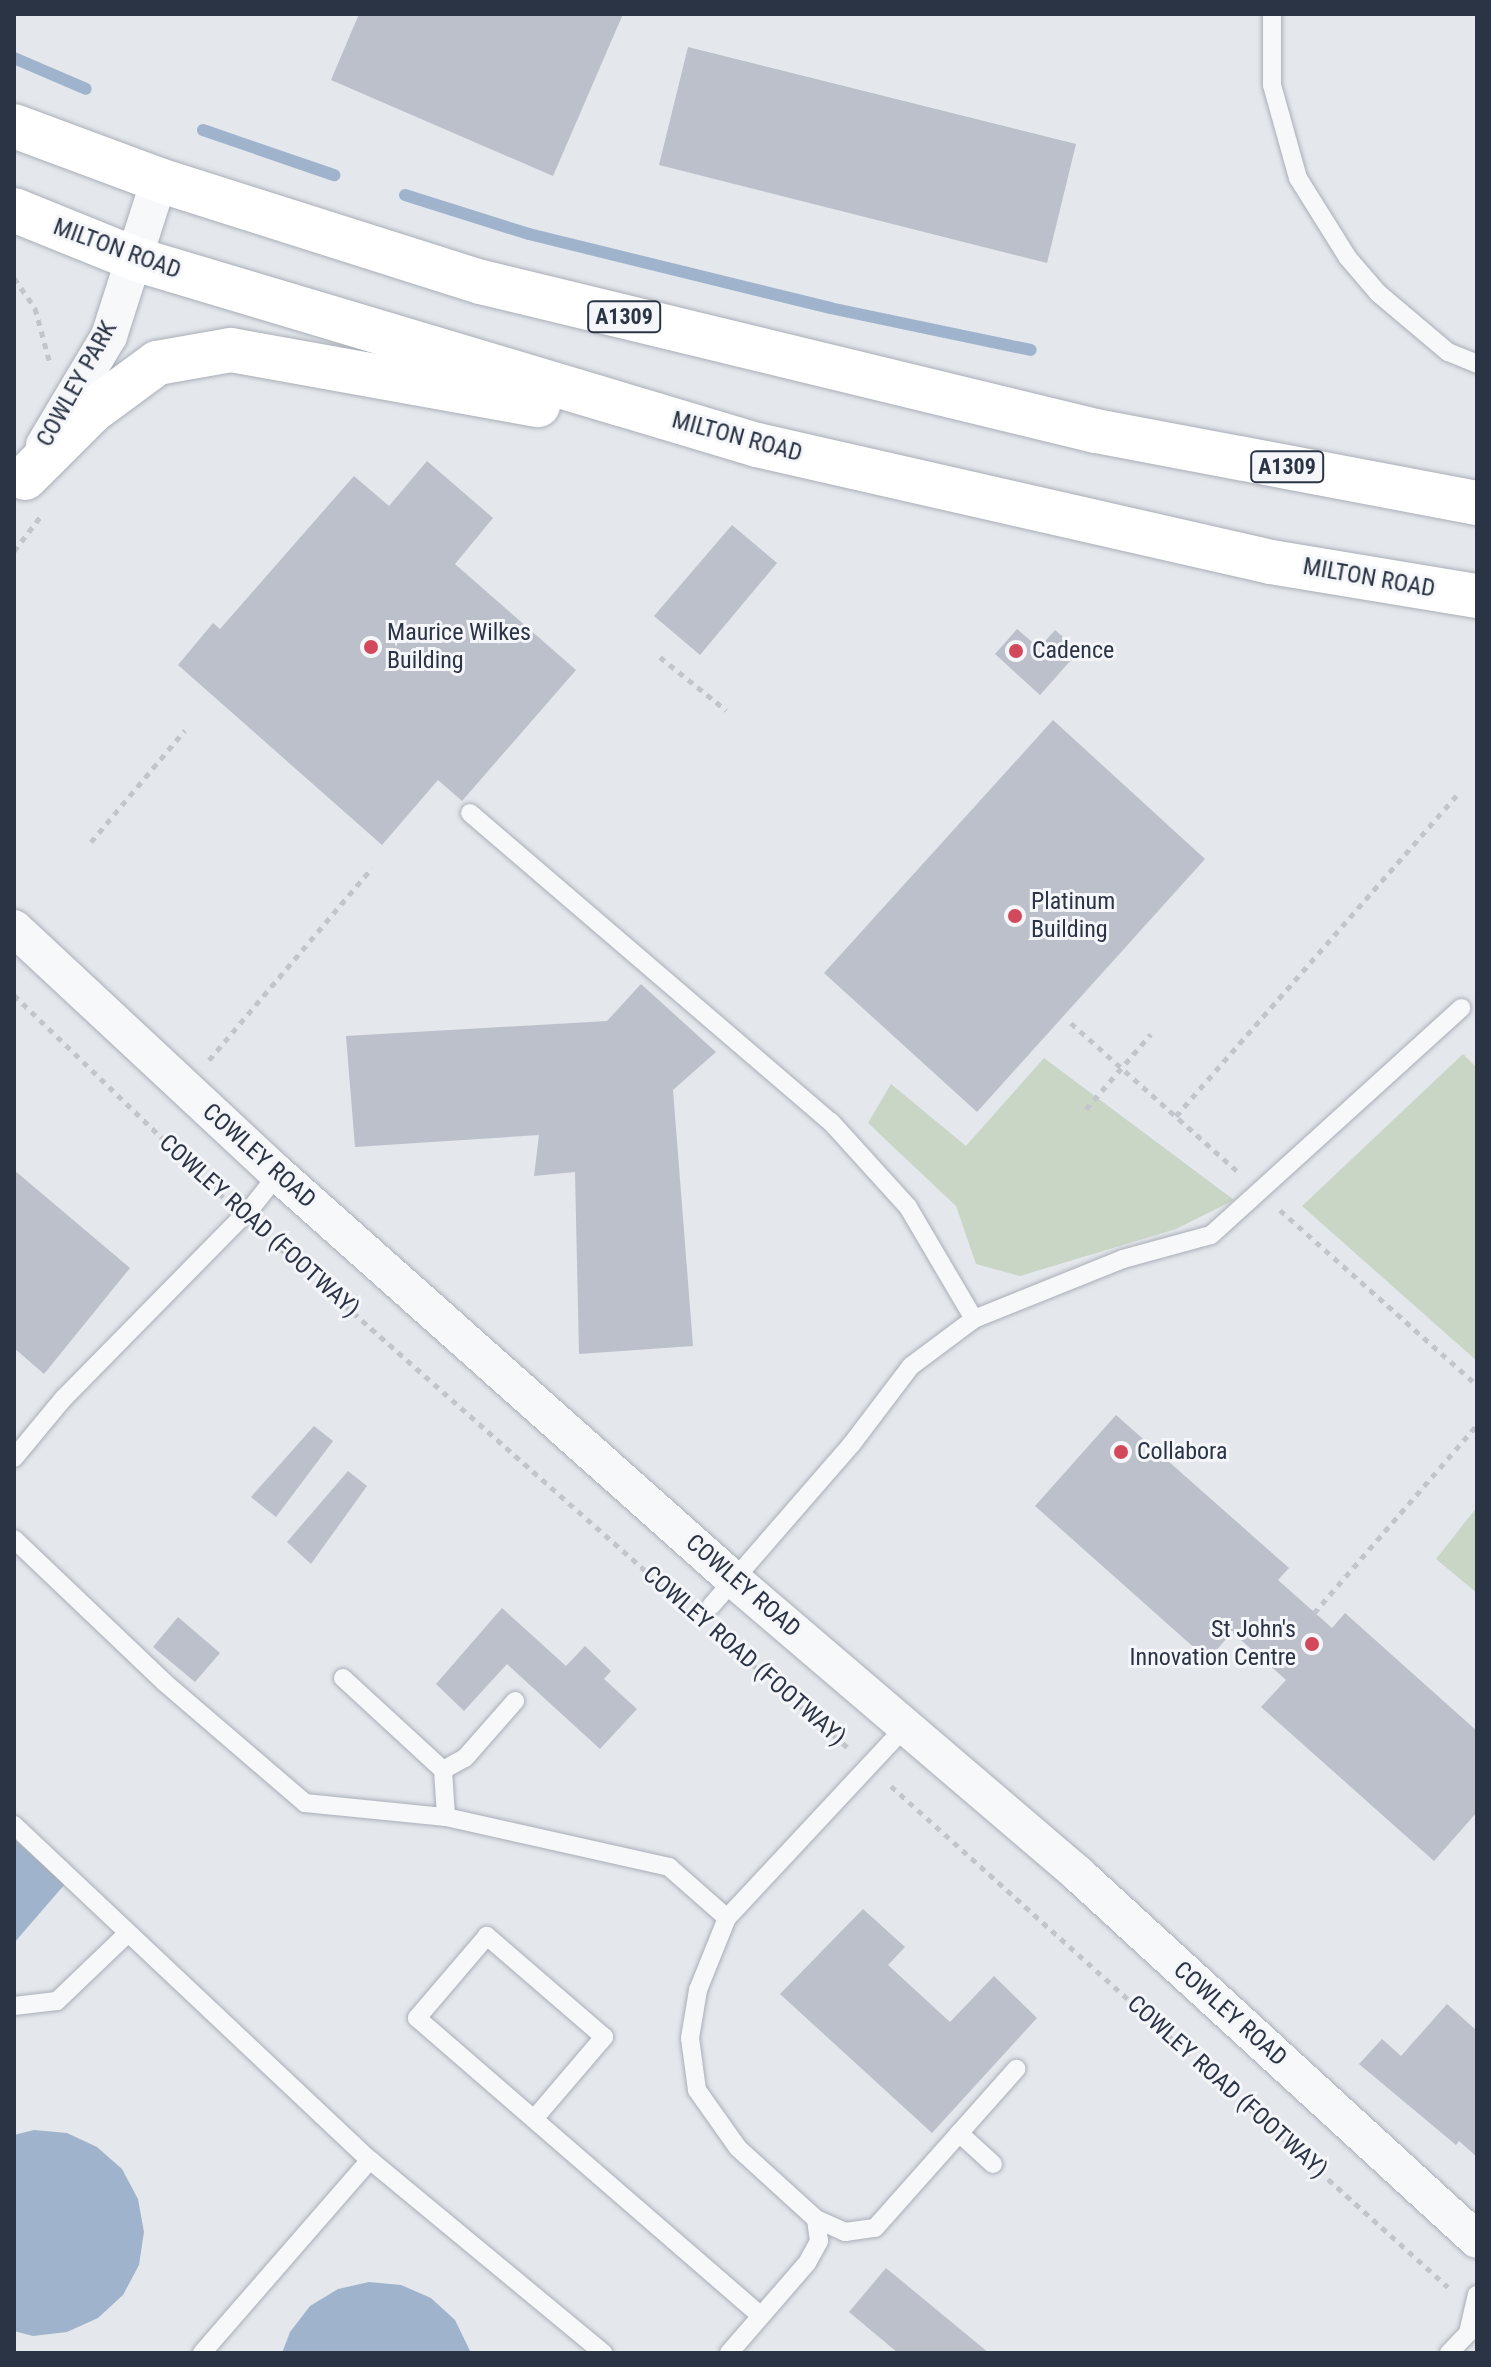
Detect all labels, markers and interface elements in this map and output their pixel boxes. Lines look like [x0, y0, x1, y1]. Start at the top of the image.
street label: MILTON ROAD [49, 213, 185, 285]
road number: A1309 [586, 299, 662, 335]
street label: COWLEY PARK [31, 316, 123, 452]
street label: MILTON ROAD [669, 406, 805, 468]
road number: A1309 [1249, 449, 1325, 485]
street label: MILTON ROAD [1301, 552, 1437, 604]
place label: Maurice Wilkes Building [387, 619, 531, 675]
place label: Cadence [1032, 637, 1114, 665]
marker: Maurice Wilkes Building [362, 638, 380, 656]
marker: Cadence [1007, 642, 1025, 660]
place label: Platinum Building [1031, 888, 1115, 944]
marker: Platinum Building [1006, 907, 1024, 925]
street label: COWLEY ROAD [197, 1098, 321, 1214]
street label: COWLEY ROAD (FOOTWAY) [153, 1129, 365, 1323]
place label: Collabora [1137, 1438, 1227, 1466]
marker: Collabora [1112, 1443, 1130, 1461]
street label: COWLEY ROAD [680, 1528, 806, 1644]
street label: COWLEY ROAD (FOOTWAY) [637, 1560, 851, 1752]
place label: St John's Innovation Centre [1130, 1616, 1296, 1672]
marker: St John's Innovation Centre [1303, 1635, 1321, 1653]
street label: COWLEY ROAD [1168, 1956, 1292, 2072]
street label: COWLEY ROAD (FOOTWAY) [1121, 1990, 1333, 2184]

